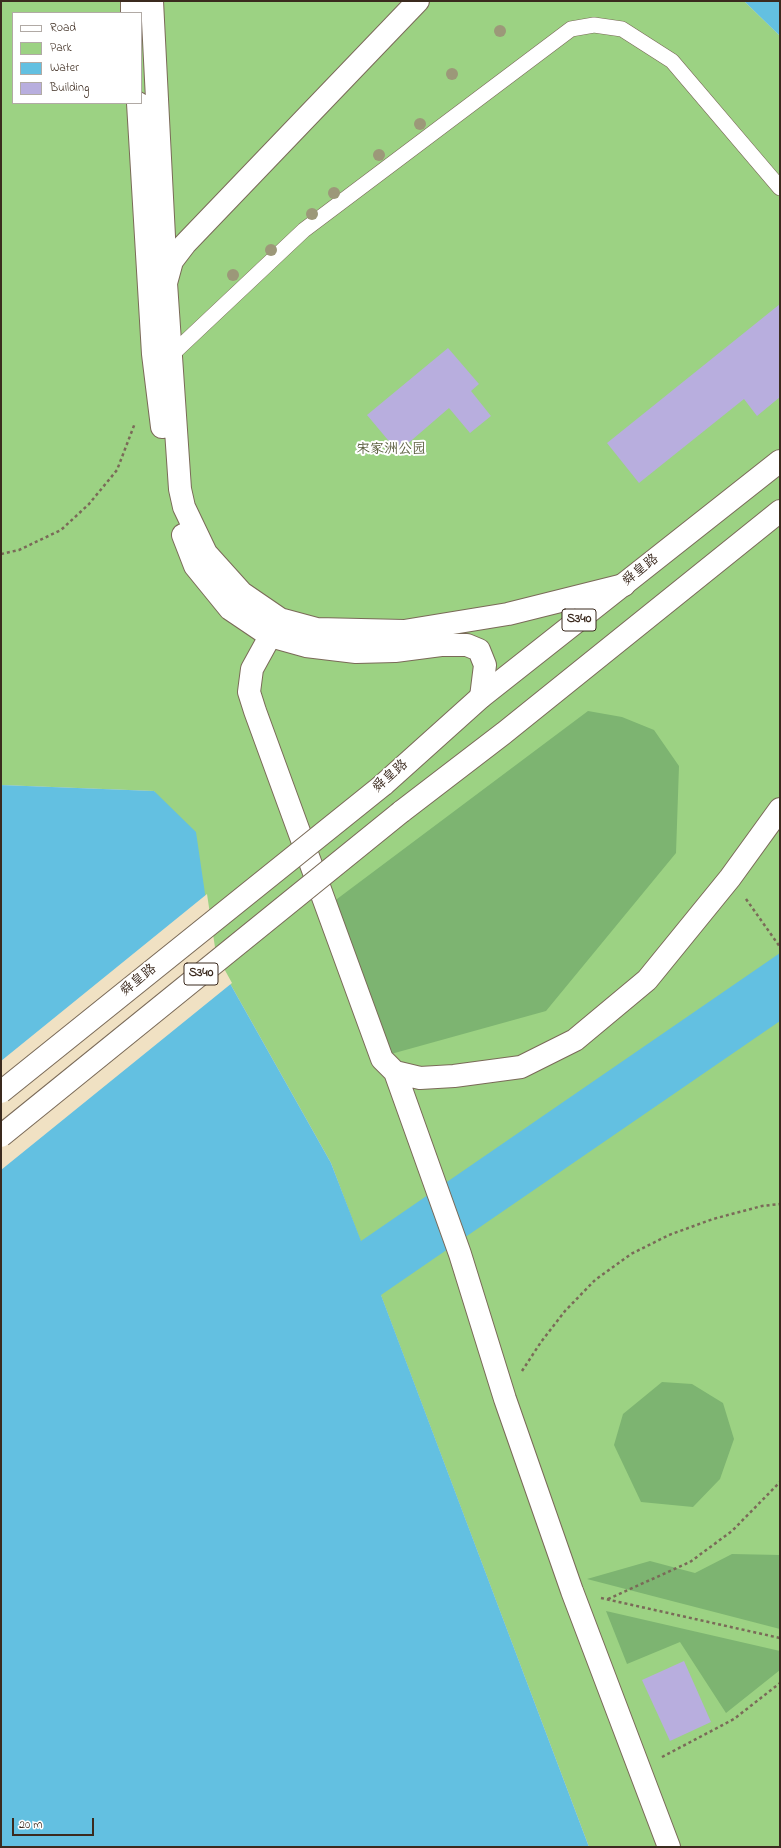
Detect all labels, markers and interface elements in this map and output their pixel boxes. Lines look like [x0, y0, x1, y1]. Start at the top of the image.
legend [12, 12, 142, 104]
text: Road [50, 19, 76, 37]
text: Park [50, 39, 72, 57]
text: Water [50, 59, 79, 77]
text: Building [50, 79, 89, 97]
park label: 宋家洲公园 [356, 443, 426, 459]
street label: 舜皇路 [619, 551, 663, 591]
road number: S340 [562, 609, 596, 631]
street label: 舜皇路 [370, 757, 412, 797]
street label: 舜皇路 [117, 961, 161, 1001]
road number: S340 [184, 963, 218, 985]
scale bar [14, 1810, 96, 1836]
text: 20 m [19, 1816, 42, 1834]

